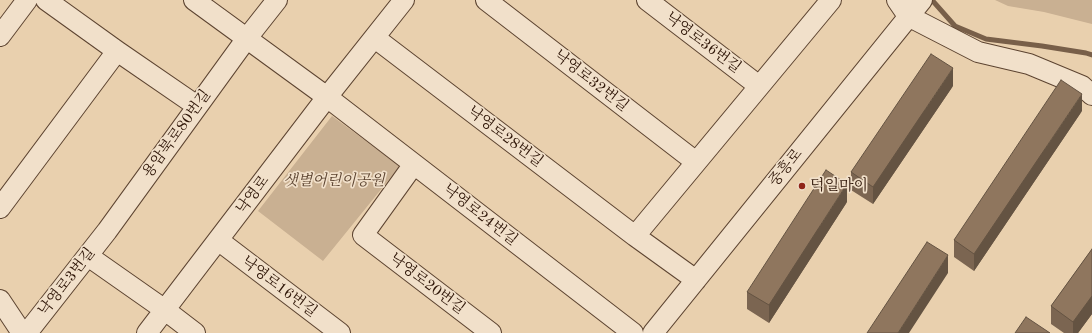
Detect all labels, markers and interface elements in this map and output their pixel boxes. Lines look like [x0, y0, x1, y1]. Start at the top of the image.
street label: 낙영로36번길 [662, 9, 744, 77]
street label: 낙영로32번길 [550, 46, 632, 116]
street label: 용암북로80번길 [139, 87, 215, 181]
street label: 낙영로28번길 [464, 103, 546, 171]
street label: 중흥로 [765, 145, 807, 191]
street label: 낙영로 [233, 172, 273, 218]
park label: 샛별어린이공원 [283, 172, 385, 190]
place label: 덕일마이 [810, 177, 868, 195]
street label: 낙영로24번길 [439, 180, 521, 250]
marker: 덕일마이 [797, 181, 807, 191]
street label: 낙영로3번길 [35, 244, 99, 320]
street label: 낙영로20번길 [386, 250, 468, 318]
street label: 낙영로16번길 [238, 253, 320, 321]

